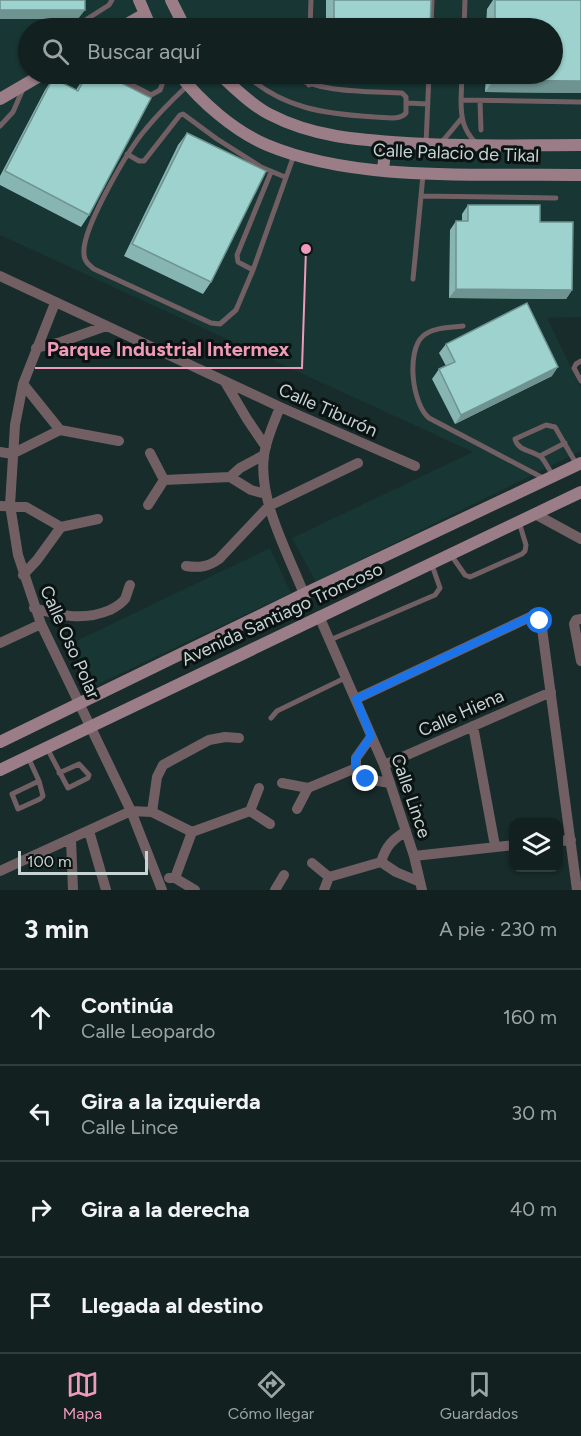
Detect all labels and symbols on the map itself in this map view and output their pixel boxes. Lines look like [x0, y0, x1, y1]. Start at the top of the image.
street label: Calle Palacio de Tikal [373, 139, 539, 167]
callout: Parque Industrial Intermex [35, 330, 302, 368]
text: Parque Industrial Intermex [47, 337, 290, 361]
street label: Calle Tiburón [275, 378, 381, 442]
street label: Avenida Santiago Troncoso [178, 558, 386, 670]
street label: Calle Oso Polar [35, 582, 105, 702]
route start [526, 607, 552, 633]
street label: Calle Hiena [415, 684, 507, 742]
street label: Calle Lince [386, 751, 436, 841]
route end [352, 765, 378, 791]
scale bar [18, 848, 148, 876]

